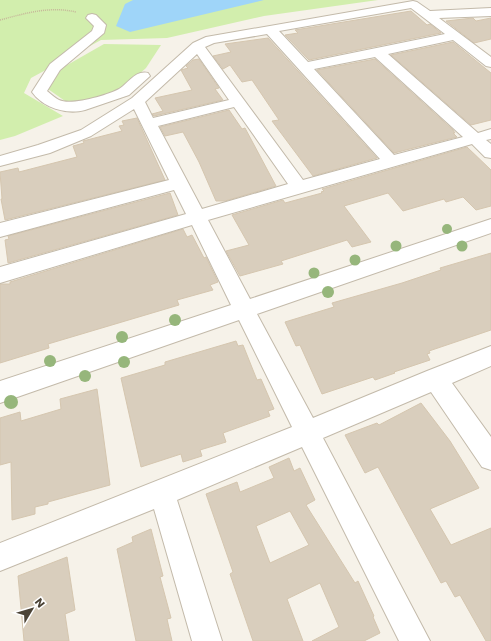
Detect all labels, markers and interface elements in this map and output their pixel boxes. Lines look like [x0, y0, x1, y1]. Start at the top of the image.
north arrow [12, 589, 52, 629]
text: N [31, 595, 49, 611]

